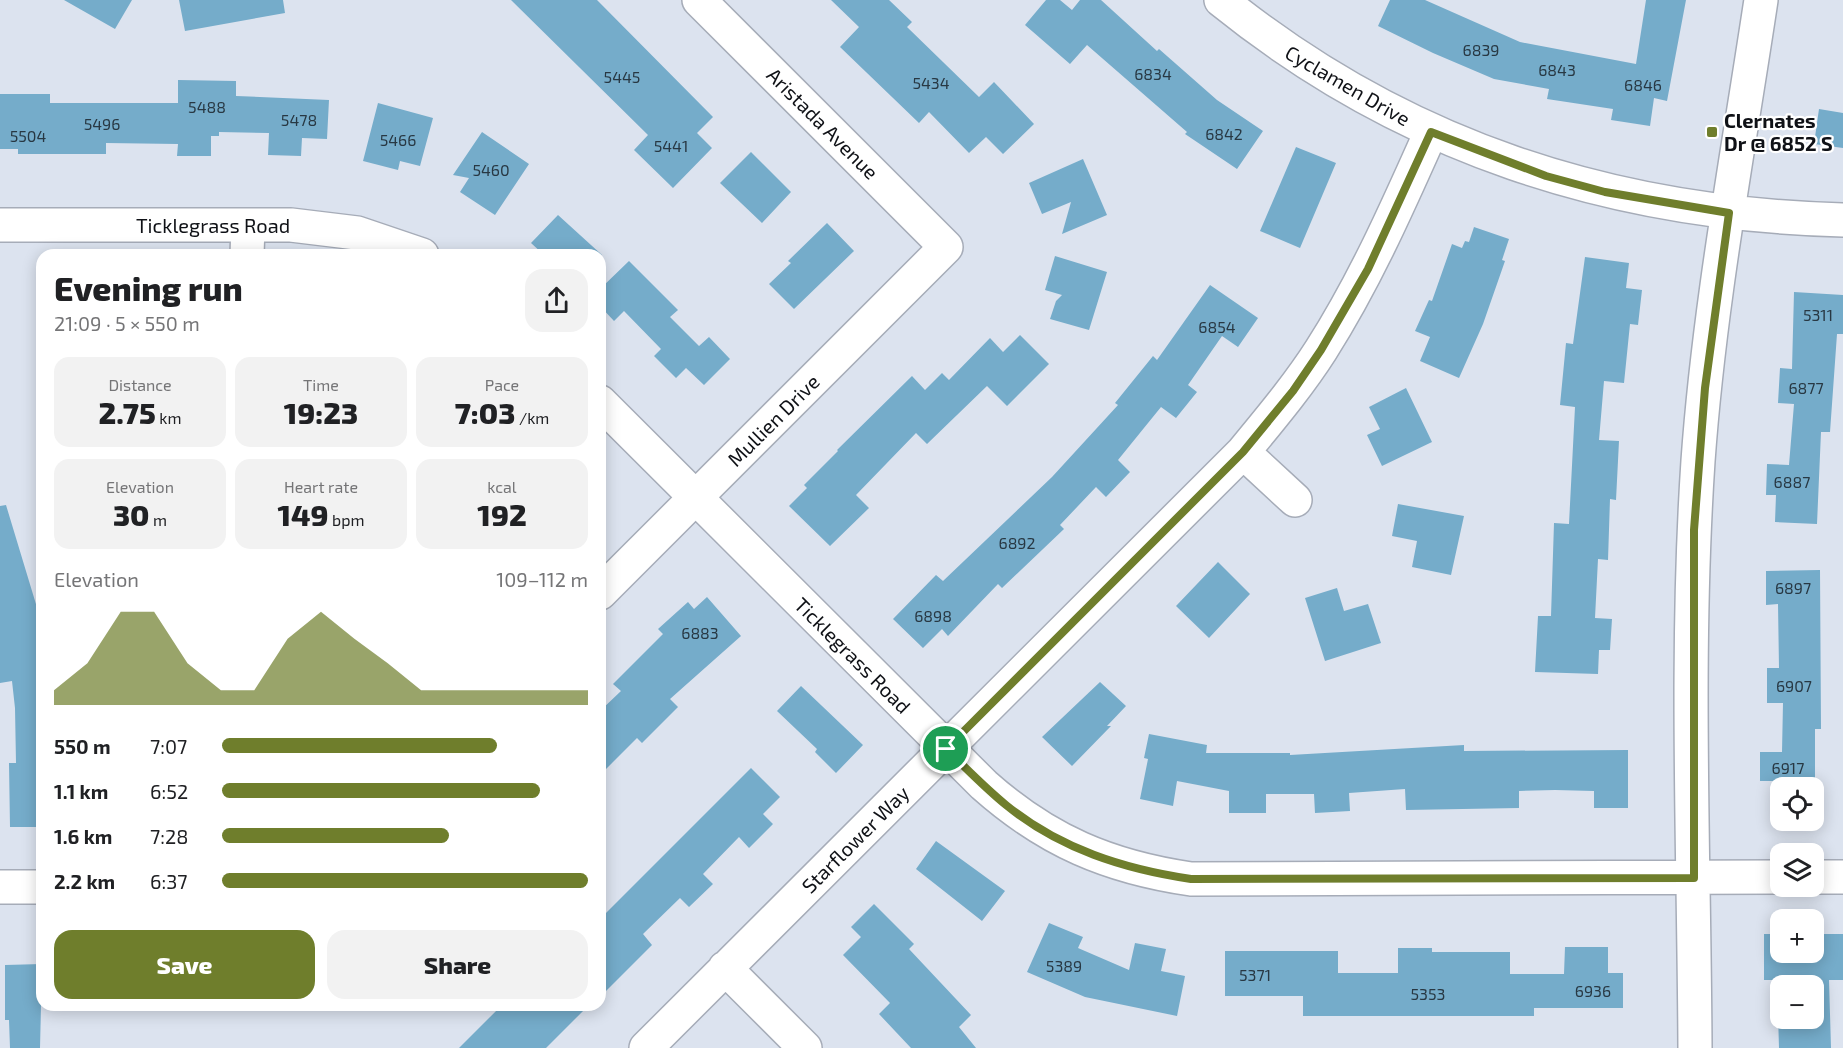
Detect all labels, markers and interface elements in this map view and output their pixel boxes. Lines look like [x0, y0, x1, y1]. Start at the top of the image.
street label: Cyclamen Drive [1281, 40, 1415, 130]
house number: 6839 [1463, 40, 1499, 59]
house number: 6843 [1538, 60, 1576, 79]
street label: Aristada Avenue [762, 62, 884, 184]
house number: 6834 [1134, 64, 1172, 83]
house number: 5445 [604, 67, 640, 86]
house number: 5434 [912, 73, 950, 92]
house number: 6846 [1624, 75, 1662, 94]
house number: 5488 [188, 97, 226, 116]
place label: Clernates Dr @ 6852 S [1724, 108, 1833, 155]
house number: 5478 [281, 110, 317, 129]
house number: 5496 [84, 114, 120, 133]
house number: 6842 [1205, 124, 1243, 143]
marker: Clernates Dr @ 6852 S [1705, 125, 1719, 139]
house number: 5504 [10, 126, 46, 145]
house number: 5466 [380, 130, 416, 149]
house number: 5441 [654, 136, 688, 155]
house number: 5460 [472, 160, 510, 179]
street label: Ticklegrass Road [136, 213, 290, 237]
text: Evening run [54, 268, 243, 308]
button: share [525, 269, 588, 332]
house number: 5311 [1803, 305, 1833, 324]
text: 21:09 · 5 × 550 m [54, 311, 200, 335]
house number: 6854 [1198, 317, 1236, 336]
street label: Mullien Drive [722, 369, 824, 471]
text: Distance [108, 375, 172, 394]
text: Time [303, 375, 339, 394]
text: Pace [485, 375, 519, 394]
house number: 6877 [1788, 378, 1824, 397]
text: 2.75 [98, 394, 156, 430]
text: 19:23 [284, 394, 358, 430]
text: 7:03 [455, 394, 515, 430]
text: km [156, 408, 182, 427]
text: /km [515, 408, 549, 427]
house number: 6887 [1774, 472, 1810, 491]
text: Elevation [106, 477, 174, 496]
text: Heart rate [284, 477, 358, 496]
text: kcal [487, 477, 517, 496]
text: 30 [113, 496, 149, 532]
text: 149 [278, 496, 329, 532]
text: 192 [477, 496, 527, 532]
text: m [149, 510, 167, 529]
text: bpm [329, 510, 364, 529]
house number: 6892 [998, 533, 1036, 552]
text: Elevation [54, 567, 139, 591]
text: 109–112 m [496, 567, 588, 591]
house number: 6897 [1775, 578, 1811, 597]
street label: Ticklegrass Road [790, 592, 916, 718]
house number: 6898 [914, 606, 952, 625]
house number: 6883 [681, 623, 719, 642]
house number: 6907 [1776, 676, 1812, 695]
pin [920, 723, 971, 774]
icon: arrive [929, 732, 962, 765]
text: 550 m [54, 734, 111, 758]
text: 7:07 [150, 734, 187, 758]
house number: 6917 [1772, 758, 1804, 777]
map controls [1770, 777, 1824, 1029]
button: locate [1770, 777, 1824, 831]
text: 1.1 km [54, 779, 108, 803]
text: 6:52 [150, 779, 188, 803]
street label: Starflower Way [796, 780, 914, 898]
text: 1.6 km [54, 824, 112, 848]
text: 7:28 [150, 824, 188, 848]
button: layers [1770, 843, 1824, 897]
text: 2.2 km [54, 869, 115, 893]
text: 6:37 [150, 869, 188, 893]
button: + [1770, 909, 1824, 963]
button: Save [54, 930, 315, 999]
button: Share [327, 930, 588, 999]
house number: 5389 [1046, 956, 1082, 975]
house number: 5371 [1239, 965, 1271, 984]
button: − [1770, 975, 1824, 1029]
house number: 6936 [1575, 981, 1611, 1000]
house number: 5353 [1411, 984, 1445, 1003]

